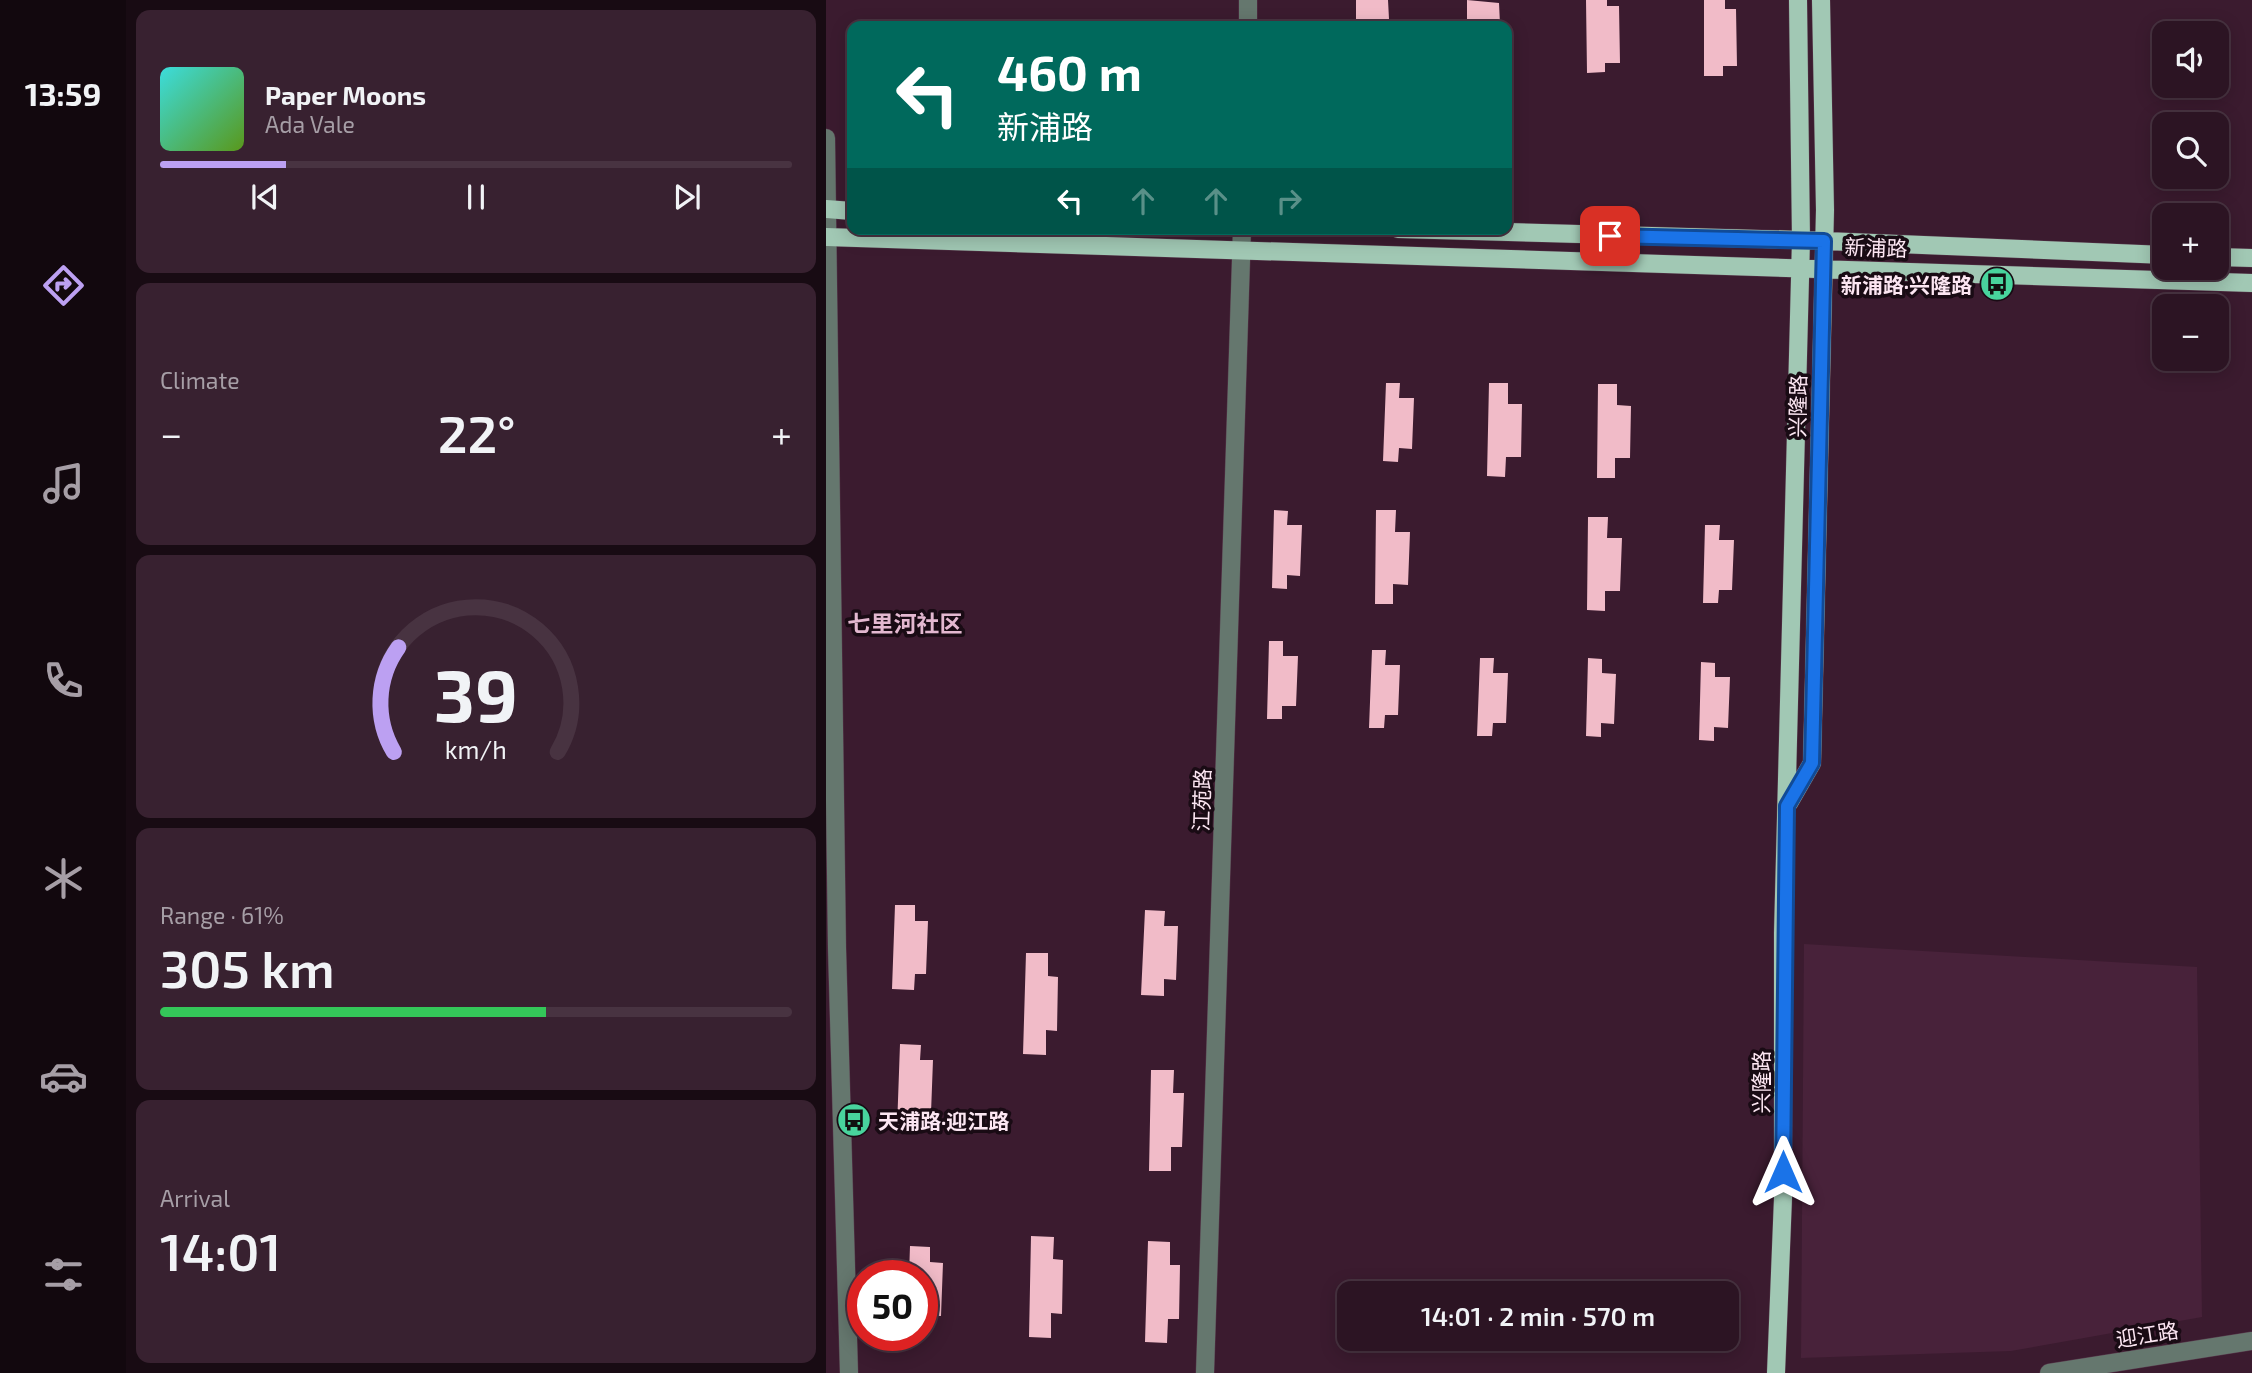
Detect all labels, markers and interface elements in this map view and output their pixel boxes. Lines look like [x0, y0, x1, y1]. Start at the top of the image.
map controls [2152, 21, 2229, 371]
button: sound [2152, 21, 2229, 98]
text: 460 m [997, 42, 1142, 101]
icon: left [882, 49, 973, 140]
text: 13:59 [25, 74, 101, 112]
text: Paper Moons [265, 79, 426, 110]
text: 新浦路 [997, 107, 1093, 145]
text: Ada Vale [265, 110, 355, 138]
button: search [2152, 112, 2229, 189]
icon: previous [246, 178, 284, 216]
icon: pause [457, 178, 495, 216]
icon: next [668, 178, 706, 216]
icon: left [1051, 182, 1089, 220]
icon: ahead [1124, 182, 1162, 220]
icon: ahead [1197, 182, 1235, 220]
icon: right [1270, 182, 1308, 220]
button: + [2152, 203, 2229, 280]
pin [1580, 206, 1640, 266]
icon: arrive [1591, 217, 1629, 255]
street label: 新浦路 [1844, 233, 1908, 261]
icon: directions [39, 261, 88, 310]
bus stop icon: 新浦路·兴隆路 [1978, 265, 2016, 303]
place label: 新浦路·兴隆路 [1841, 272, 1972, 297]
button: − [2152, 294, 2229, 371]
text: Climate [160, 366, 240, 394]
street label: 兴隆路 [1784, 374, 1810, 438]
text: 22° [438, 401, 516, 463]
text: − [160, 410, 182, 456]
text: + [771, 410, 792, 456]
icon: music [39, 459, 88, 508]
district label: 七里河社区 [848, 609, 963, 637]
text: 39 [434, 650, 518, 738]
icon: phone [39, 656, 88, 705]
text: km/h [445, 734, 507, 764]
street label: 江苑路 [1187, 768, 1215, 832]
icon: climate [39, 854, 88, 903]
text: Range · 61% [160, 901, 284, 929]
text: 305 km [160, 936, 335, 998]
street label: 兴隆路 [1748, 1051, 1773, 1114]
icon: car [39, 1052, 88, 1101]
bus stop icon: 天浦路·迎江路 [835, 1101, 873, 1139]
place label: 天浦路·迎江路 [878, 1108, 1009, 1133]
position arrow [1746, 1135, 1820, 1209]
text: Arrival [160, 1184, 230, 1212]
text: 14:01 [160, 1219, 281, 1281]
icon: filters [39, 1250, 88, 1299]
speed limit sign: 50 [847, 1260, 938, 1351]
text: 14:01 · 2 min · 570 m [1421, 1300, 1655, 1331]
street label: 迎江路 [2114, 1317, 2180, 1351]

